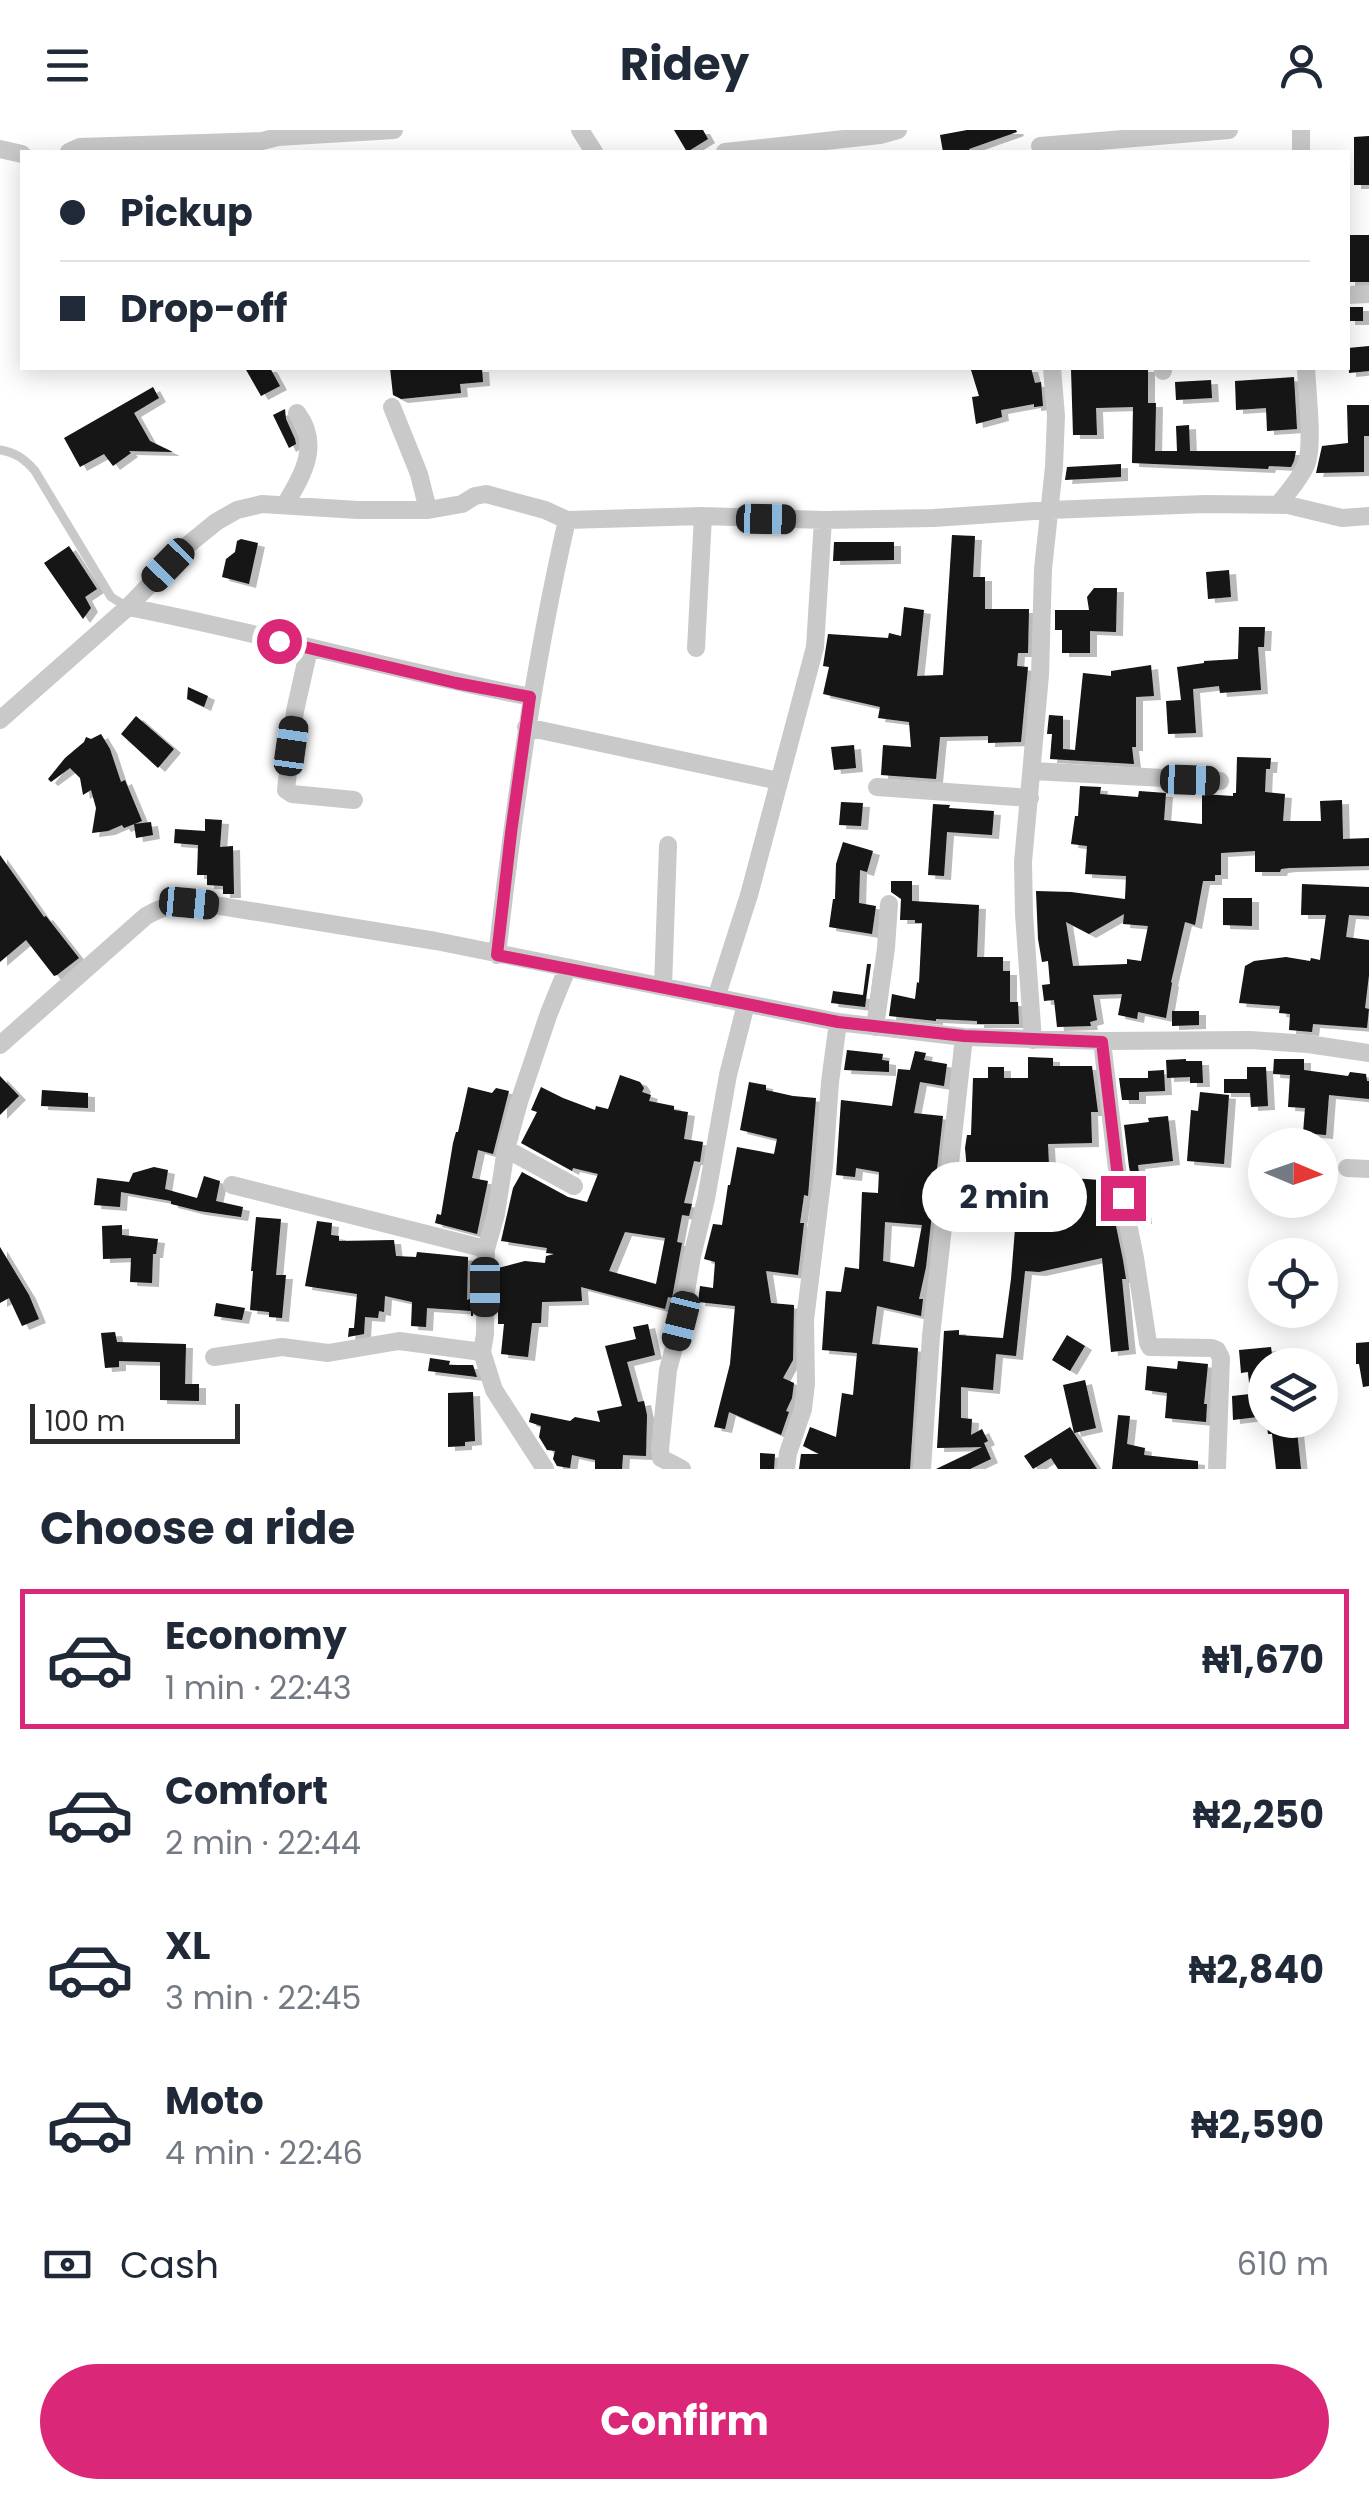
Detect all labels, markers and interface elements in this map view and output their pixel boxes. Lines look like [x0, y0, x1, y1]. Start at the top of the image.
text: Ridey [620, 33, 749, 96]
icon: menu [40, 38, 95, 93]
icon: person [1274, 38, 1329, 93]
text: Pickup [120, 186, 253, 239]
text: Drop-off [120, 282, 288, 335]
car [736, 503, 796, 535]
car [136, 533, 200, 597]
route start [257, 619, 302, 664]
car [272, 714, 310, 778]
car [1159, 764, 1221, 796]
car [158, 885, 220, 921]
north arrow [1248, 1128, 1338, 1218]
map controls [1248, 1128, 1338, 1438]
callout: 2 min [923, 1163, 1088, 1233]
text: 2 min [960, 1174, 1049, 1219]
route end [1101, 1176, 1146, 1221]
button: locate [1248, 1238, 1338, 1328]
car [470, 1257, 500, 1317]
car [659, 1288, 703, 1354]
button: layers [1248, 1348, 1338, 1438]
scale bar [30, 1399, 240, 1444]
text: 100 m [45, 1402, 125, 1441]
text: Choose a ride [40, 1497, 355, 1560]
text: Economy [165, 1609, 347, 1662]
icon: car [45, 1614, 135, 1704]
text: ₦1,670 [1202, 1633, 1324, 1686]
text: 1 min · 22:43 [165, 1665, 352, 1710]
text: Comfort [165, 1764, 328, 1817]
icon: car [45, 1769, 135, 1859]
text: ₦2,250 [1193, 1788, 1324, 1841]
text: 2 min · 22:44 [165, 1820, 361, 1865]
text: XL [165, 1919, 210, 1972]
icon: car [45, 1924, 135, 2014]
text: ₦2,840 [1189, 1943, 1324, 1996]
text: 3 min · 22:45 [165, 1975, 361, 2020]
text: Moto [165, 2074, 264, 2127]
icon: car [45, 2079, 135, 2169]
text: ₦2,590 [1191, 2098, 1324, 2151]
text: 4 min · 22:46 [165, 2130, 363, 2175]
icon: cash [40, 2237, 95, 2292]
text: Cash [120, 2238, 219, 2291]
text: 610 m [1237, 2241, 1329, 2286]
button: Confirm [40, 2364, 1329, 2479]

